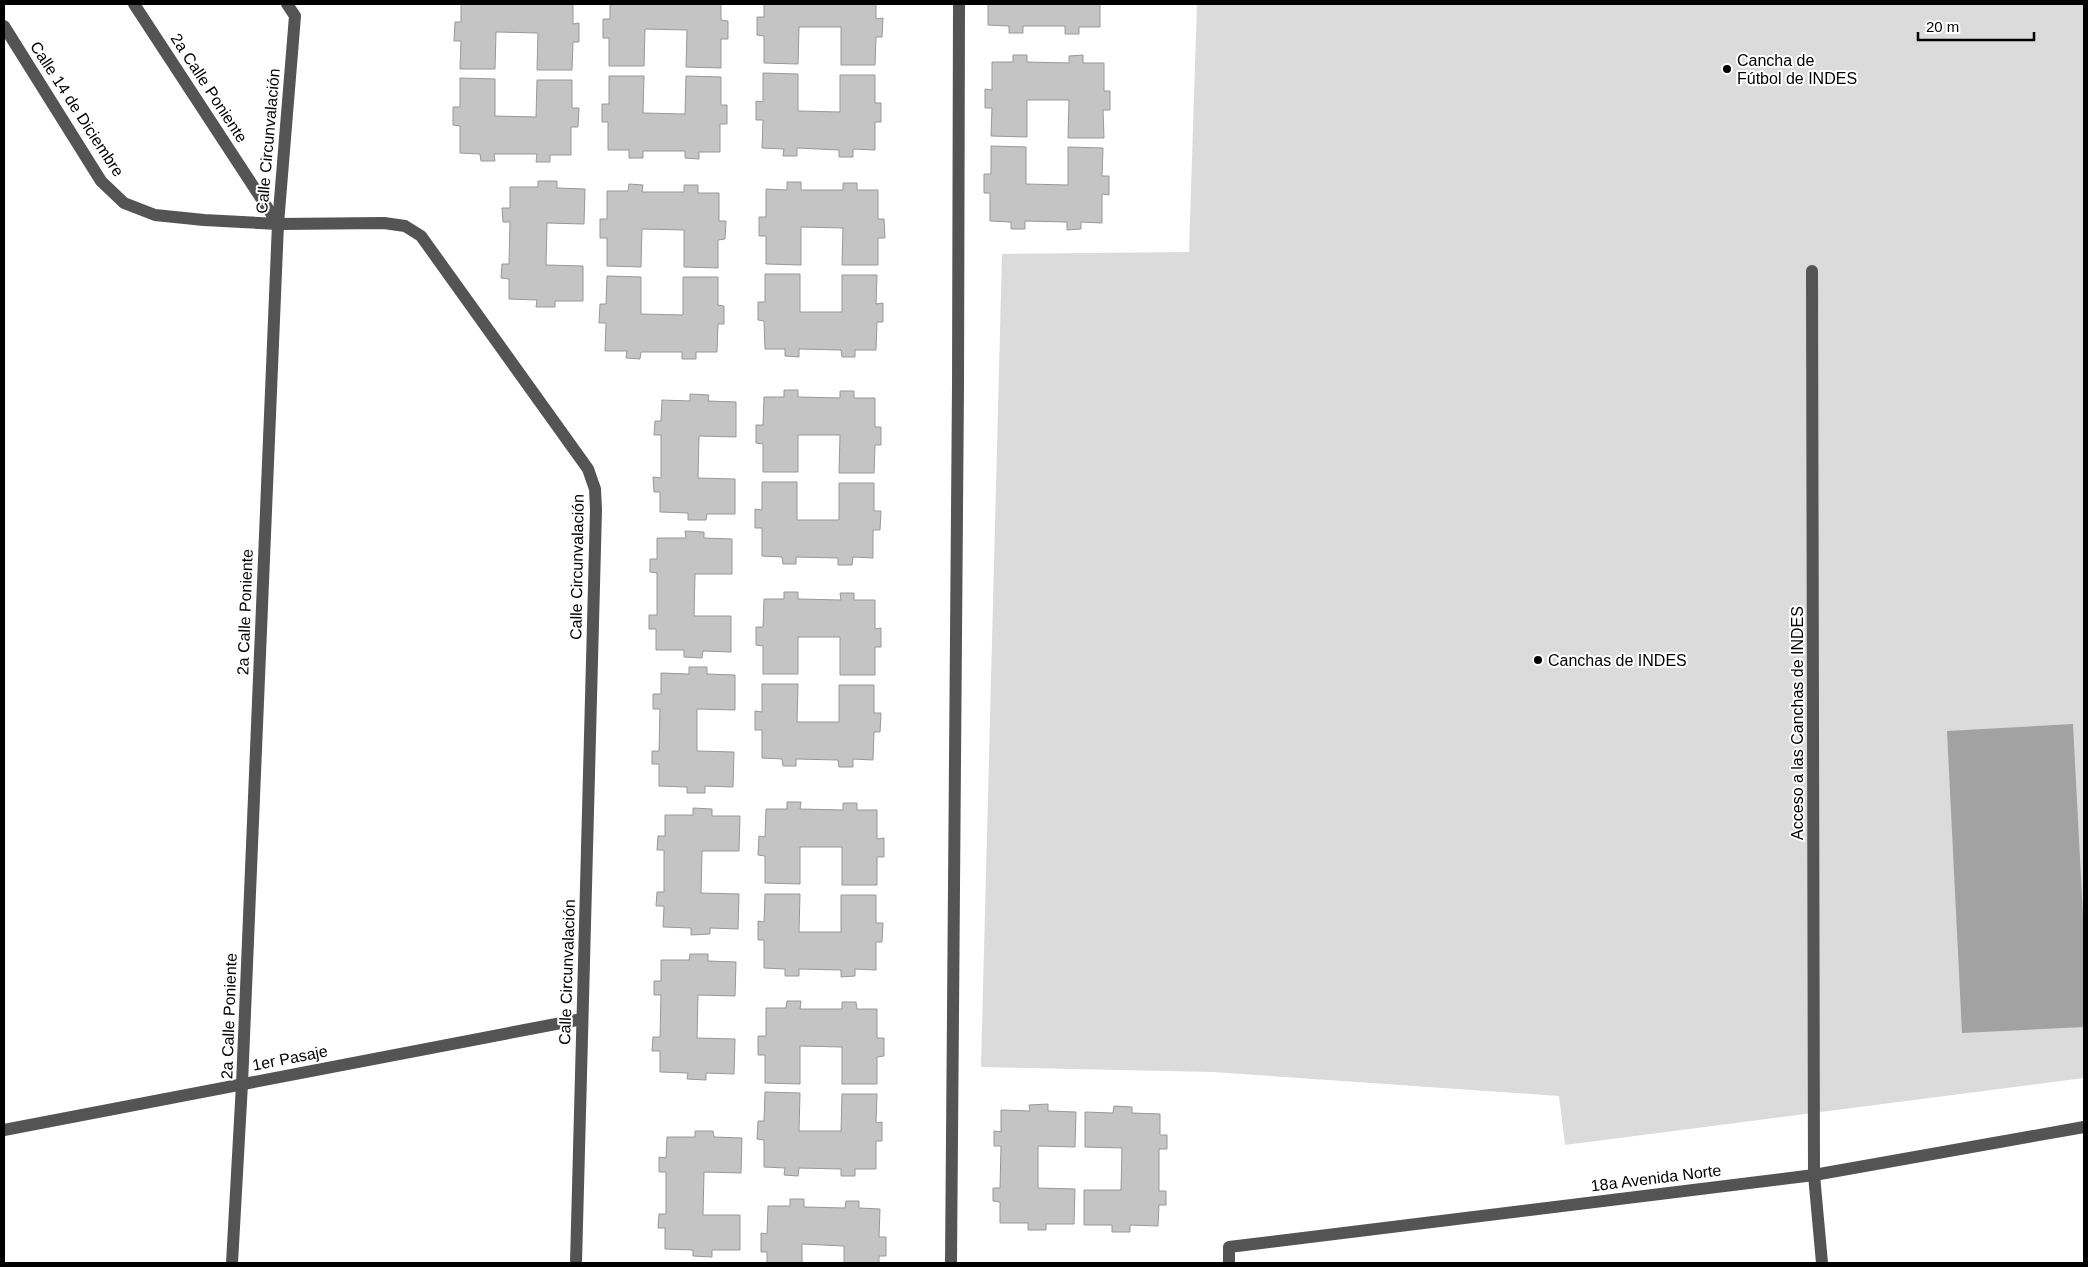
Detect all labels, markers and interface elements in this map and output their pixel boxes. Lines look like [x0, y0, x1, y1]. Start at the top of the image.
scale bar [1918, 10, 2034, 42]
text: 20 m [1926, 18, 1959, 35]
street label: 2a Calle Poniente [167, 30, 251, 146]
street label: Calle 14 de Diciembre [27, 38, 127, 180]
place label: Cancha de Fútbol de INDES [1737, 52, 1857, 87]
marker: Cancha de Fútbol de INDES [1721, 63, 1733, 75]
street label: Calle Circunvalación [253, 68, 283, 214]
street label: Calle Circunvalación [567, 494, 587, 640]
street label: 2a Calle Poniente [234, 548, 256, 675]
street label: Acceso a las Canchas de INDES [1789, 606, 1806, 840]
place label: Canchas de INDES [1548, 652, 1687, 669]
marker: Canchas de INDES [1532, 654, 1544, 666]
street label: Calle Circunvalación [556, 899, 578, 1045]
street label: 2a Calle Poniente [218, 952, 240, 1079]
street label: 1er Pasaje [251, 1042, 329, 1074]
street label: 18a Avenida Norte [1590, 1162, 1722, 1194]

